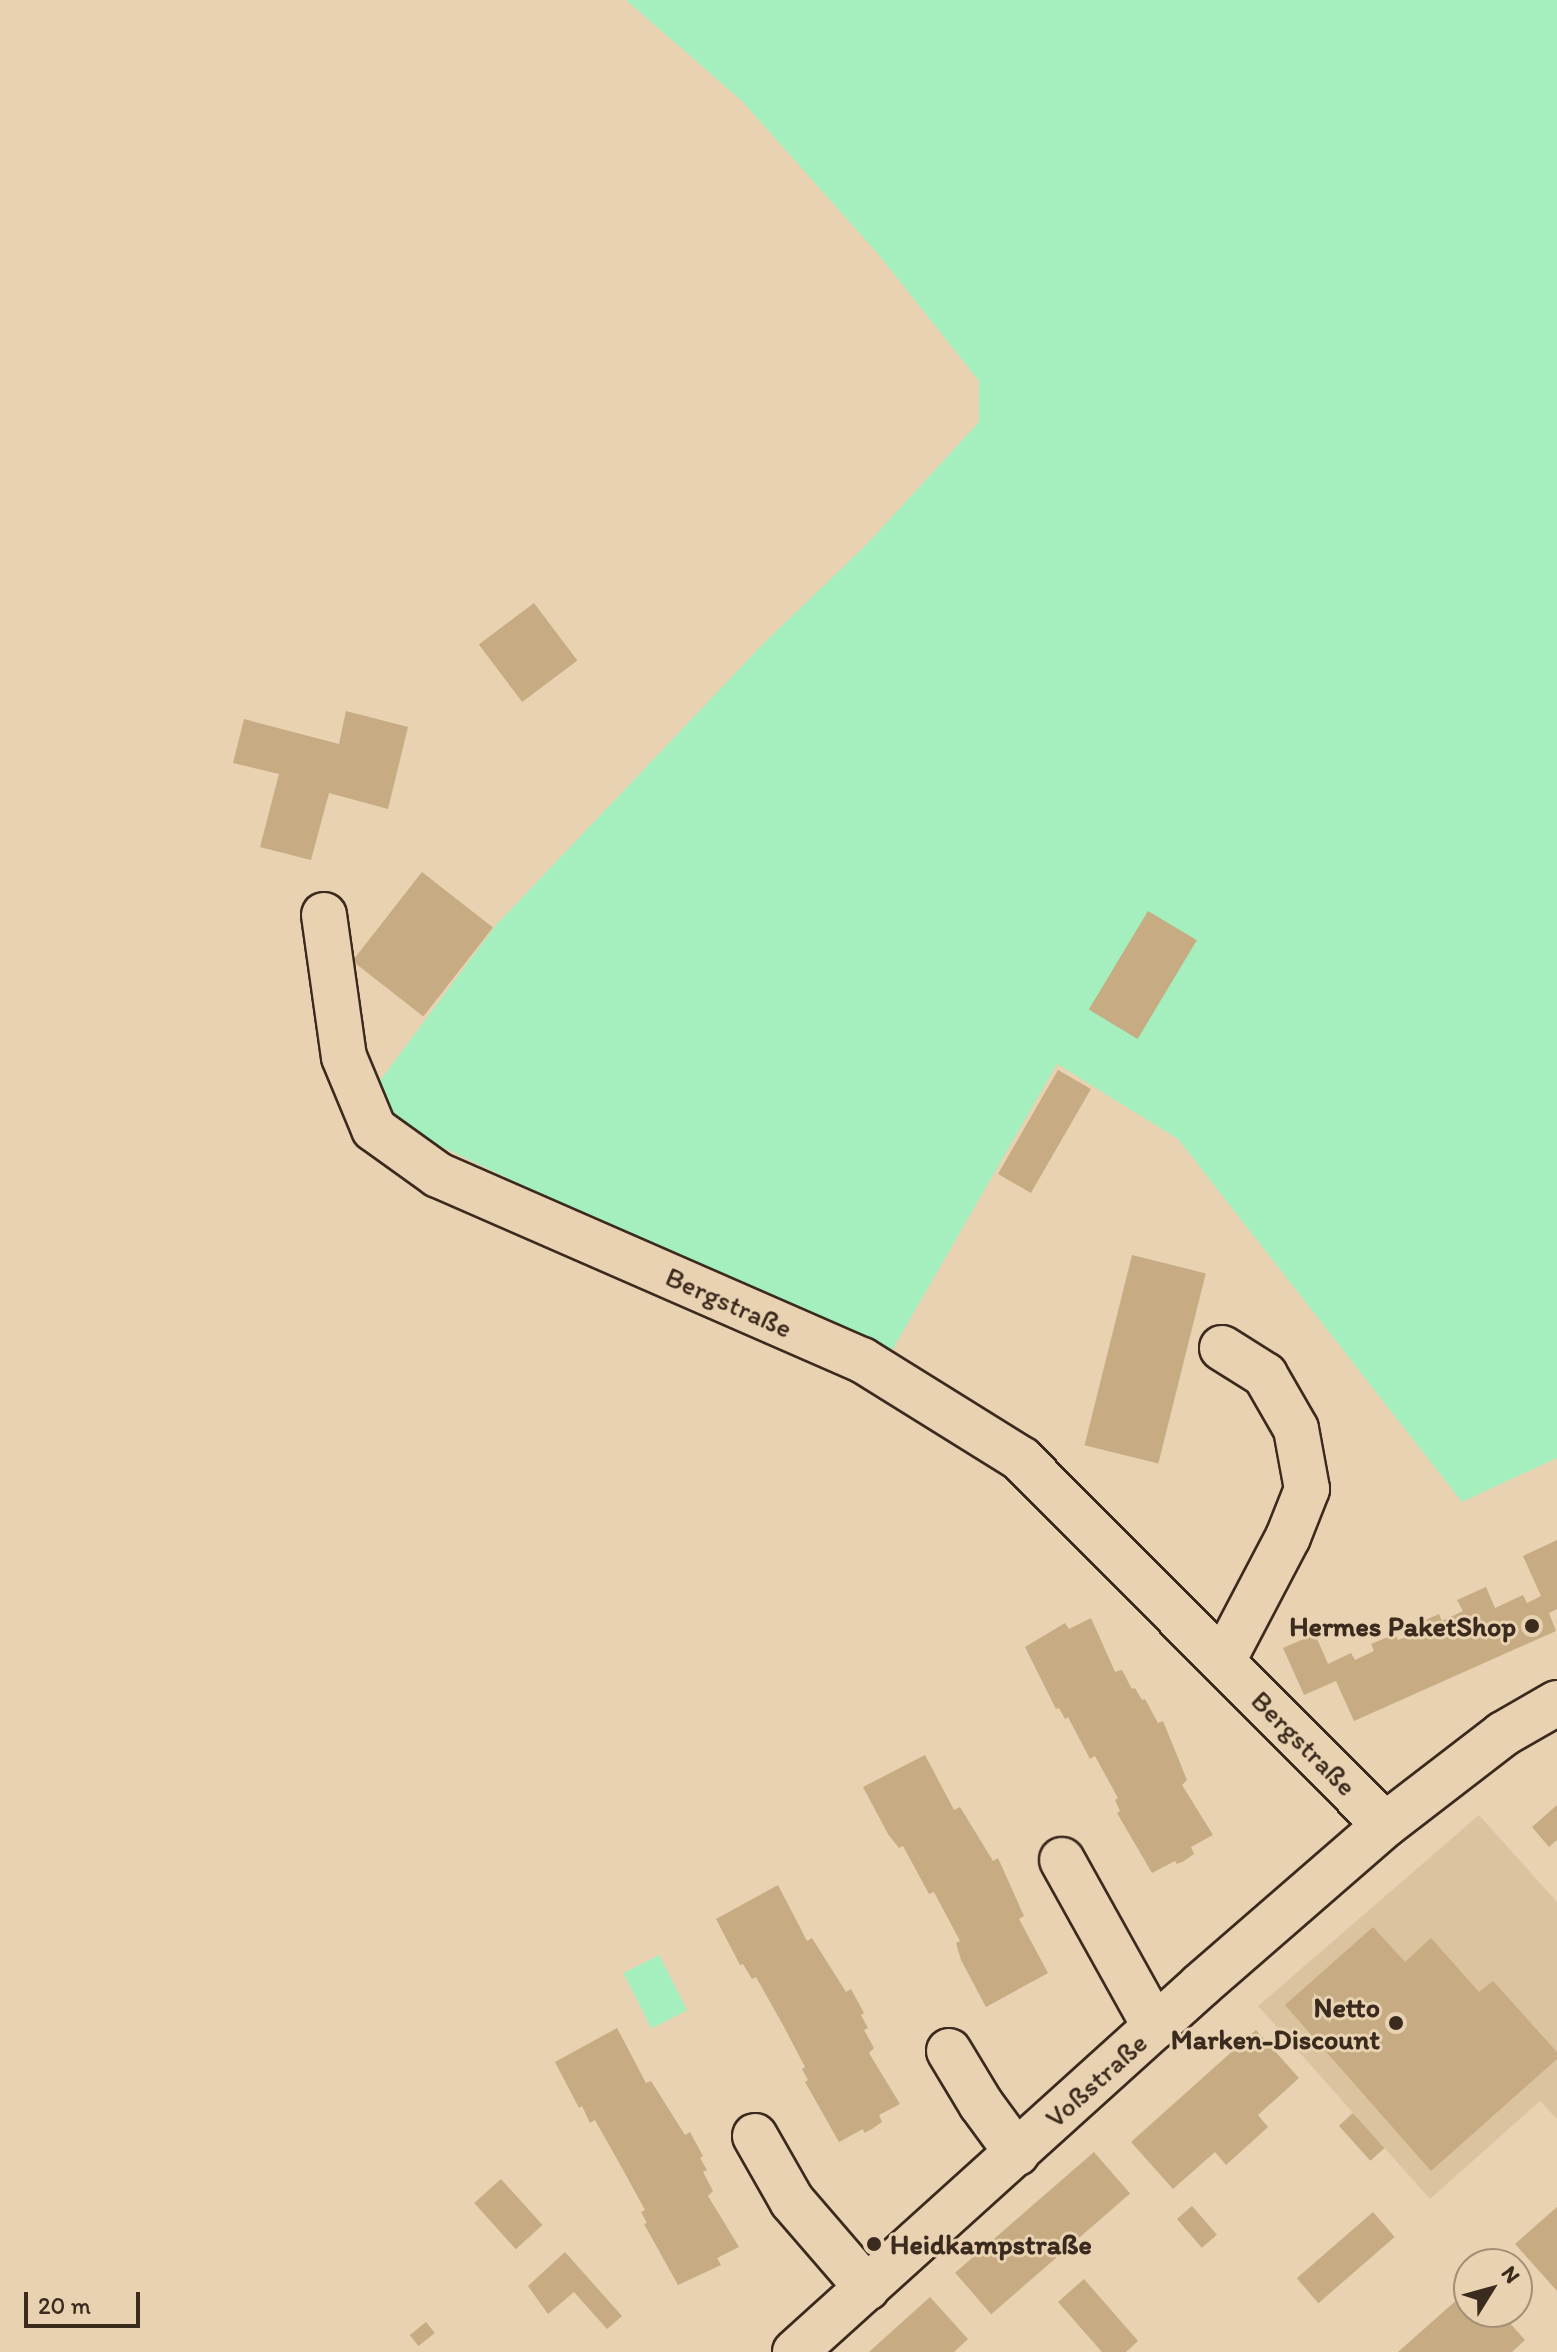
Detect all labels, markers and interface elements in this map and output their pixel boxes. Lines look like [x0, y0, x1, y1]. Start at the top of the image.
street label: Bergstraße [661, 1259, 797, 1345]
place label: Hermes PaketShop [1290, 1609, 1516, 1643]
marker: Hermes PaketShop [1523, 1617, 1541, 1635]
street label: Bergstraße [1244, 1683, 1364, 1803]
place label: Netto Marken-Discount [1171, 1990, 1380, 2056]
marker: Netto Marken-Discount [1387, 2014, 1405, 2032]
street label: Voßstraße [1038, 2026, 1154, 2134]
place label: Heidkampstraße [890, 2227, 1092, 2261]
marker: Heidkampstraße [865, 2235, 883, 2253]
north arrow [1453, 2248, 1533, 2328]
text: N [1496, 2260, 1526, 2289]
scale bar [28, 2276, 144, 2326]
text: 20 m [38, 2291, 91, 2320]

